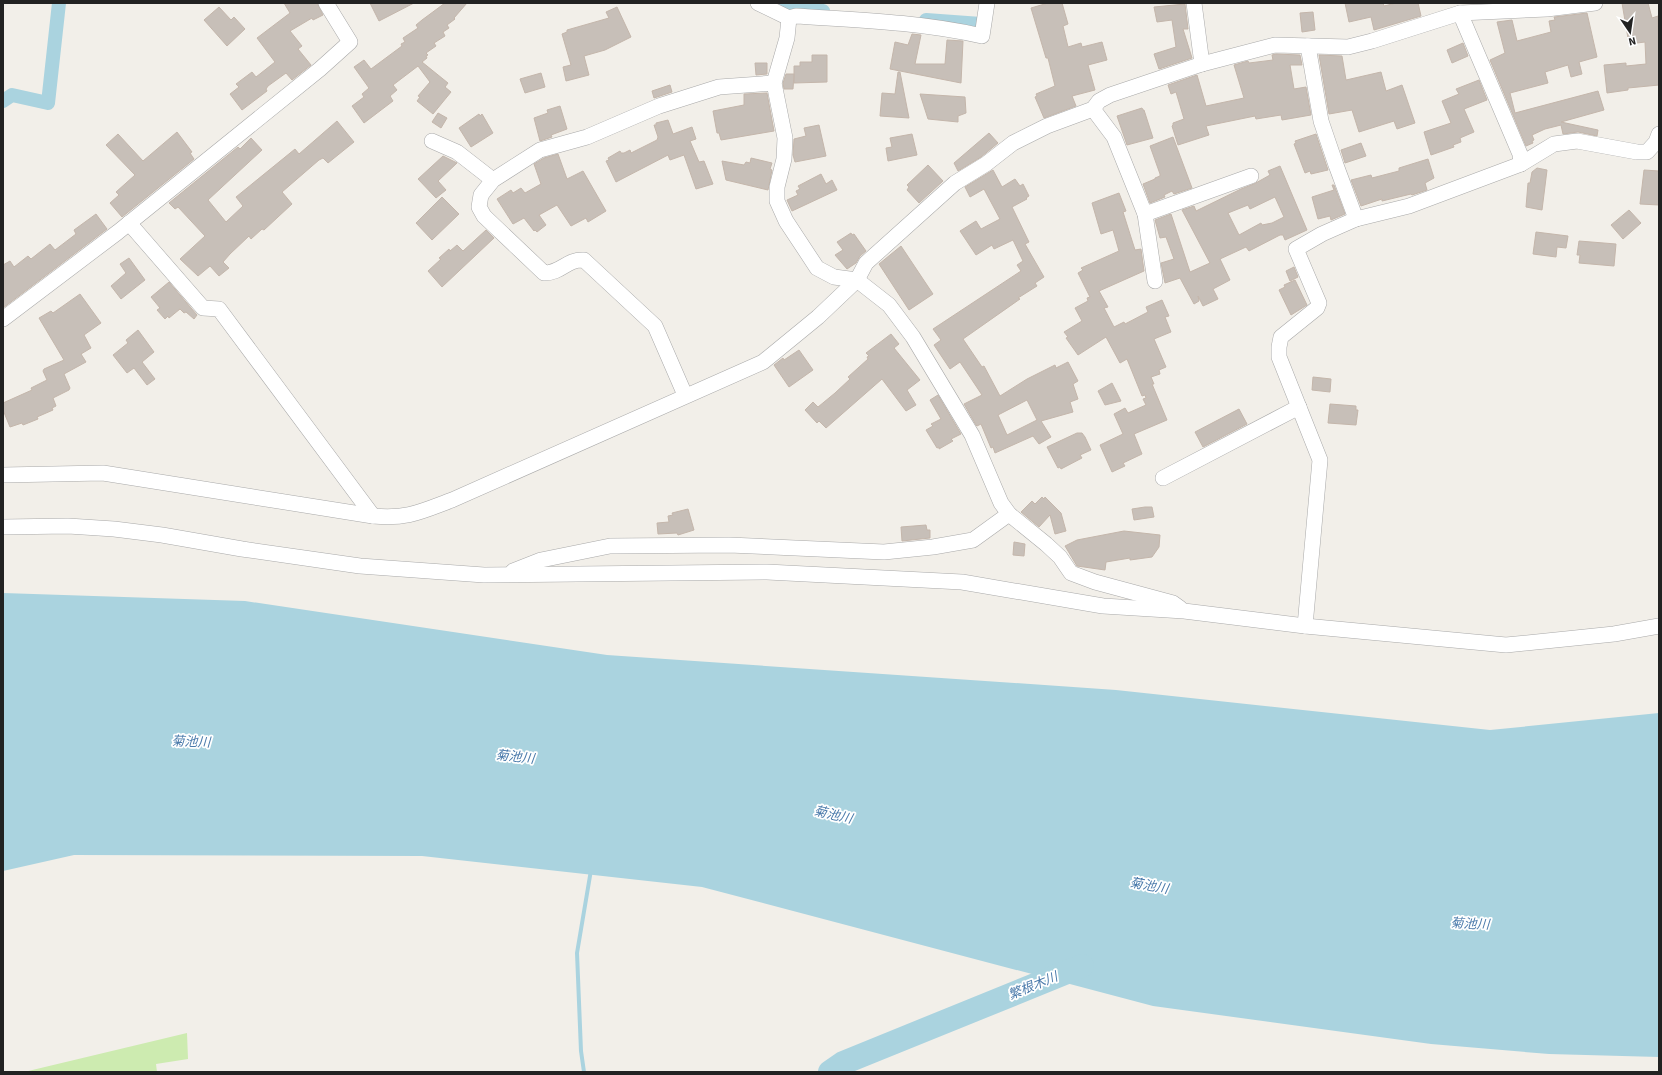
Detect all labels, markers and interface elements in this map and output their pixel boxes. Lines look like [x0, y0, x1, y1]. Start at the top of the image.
north arrow [1610, 12, 1650, 52]
text: N [1627, 33, 1637, 49]
water label: 菊池川 [171, 732, 213, 752]
water label: 菊池川 [495, 746, 537, 768]
water label: 菊池川 [812, 802, 856, 829]
water label: 菊池川 [1128, 874, 1172, 899]
water label: 菊池川 [1450, 914, 1492, 934]
water label: 繁根木川 [1006, 967, 1062, 1004]

